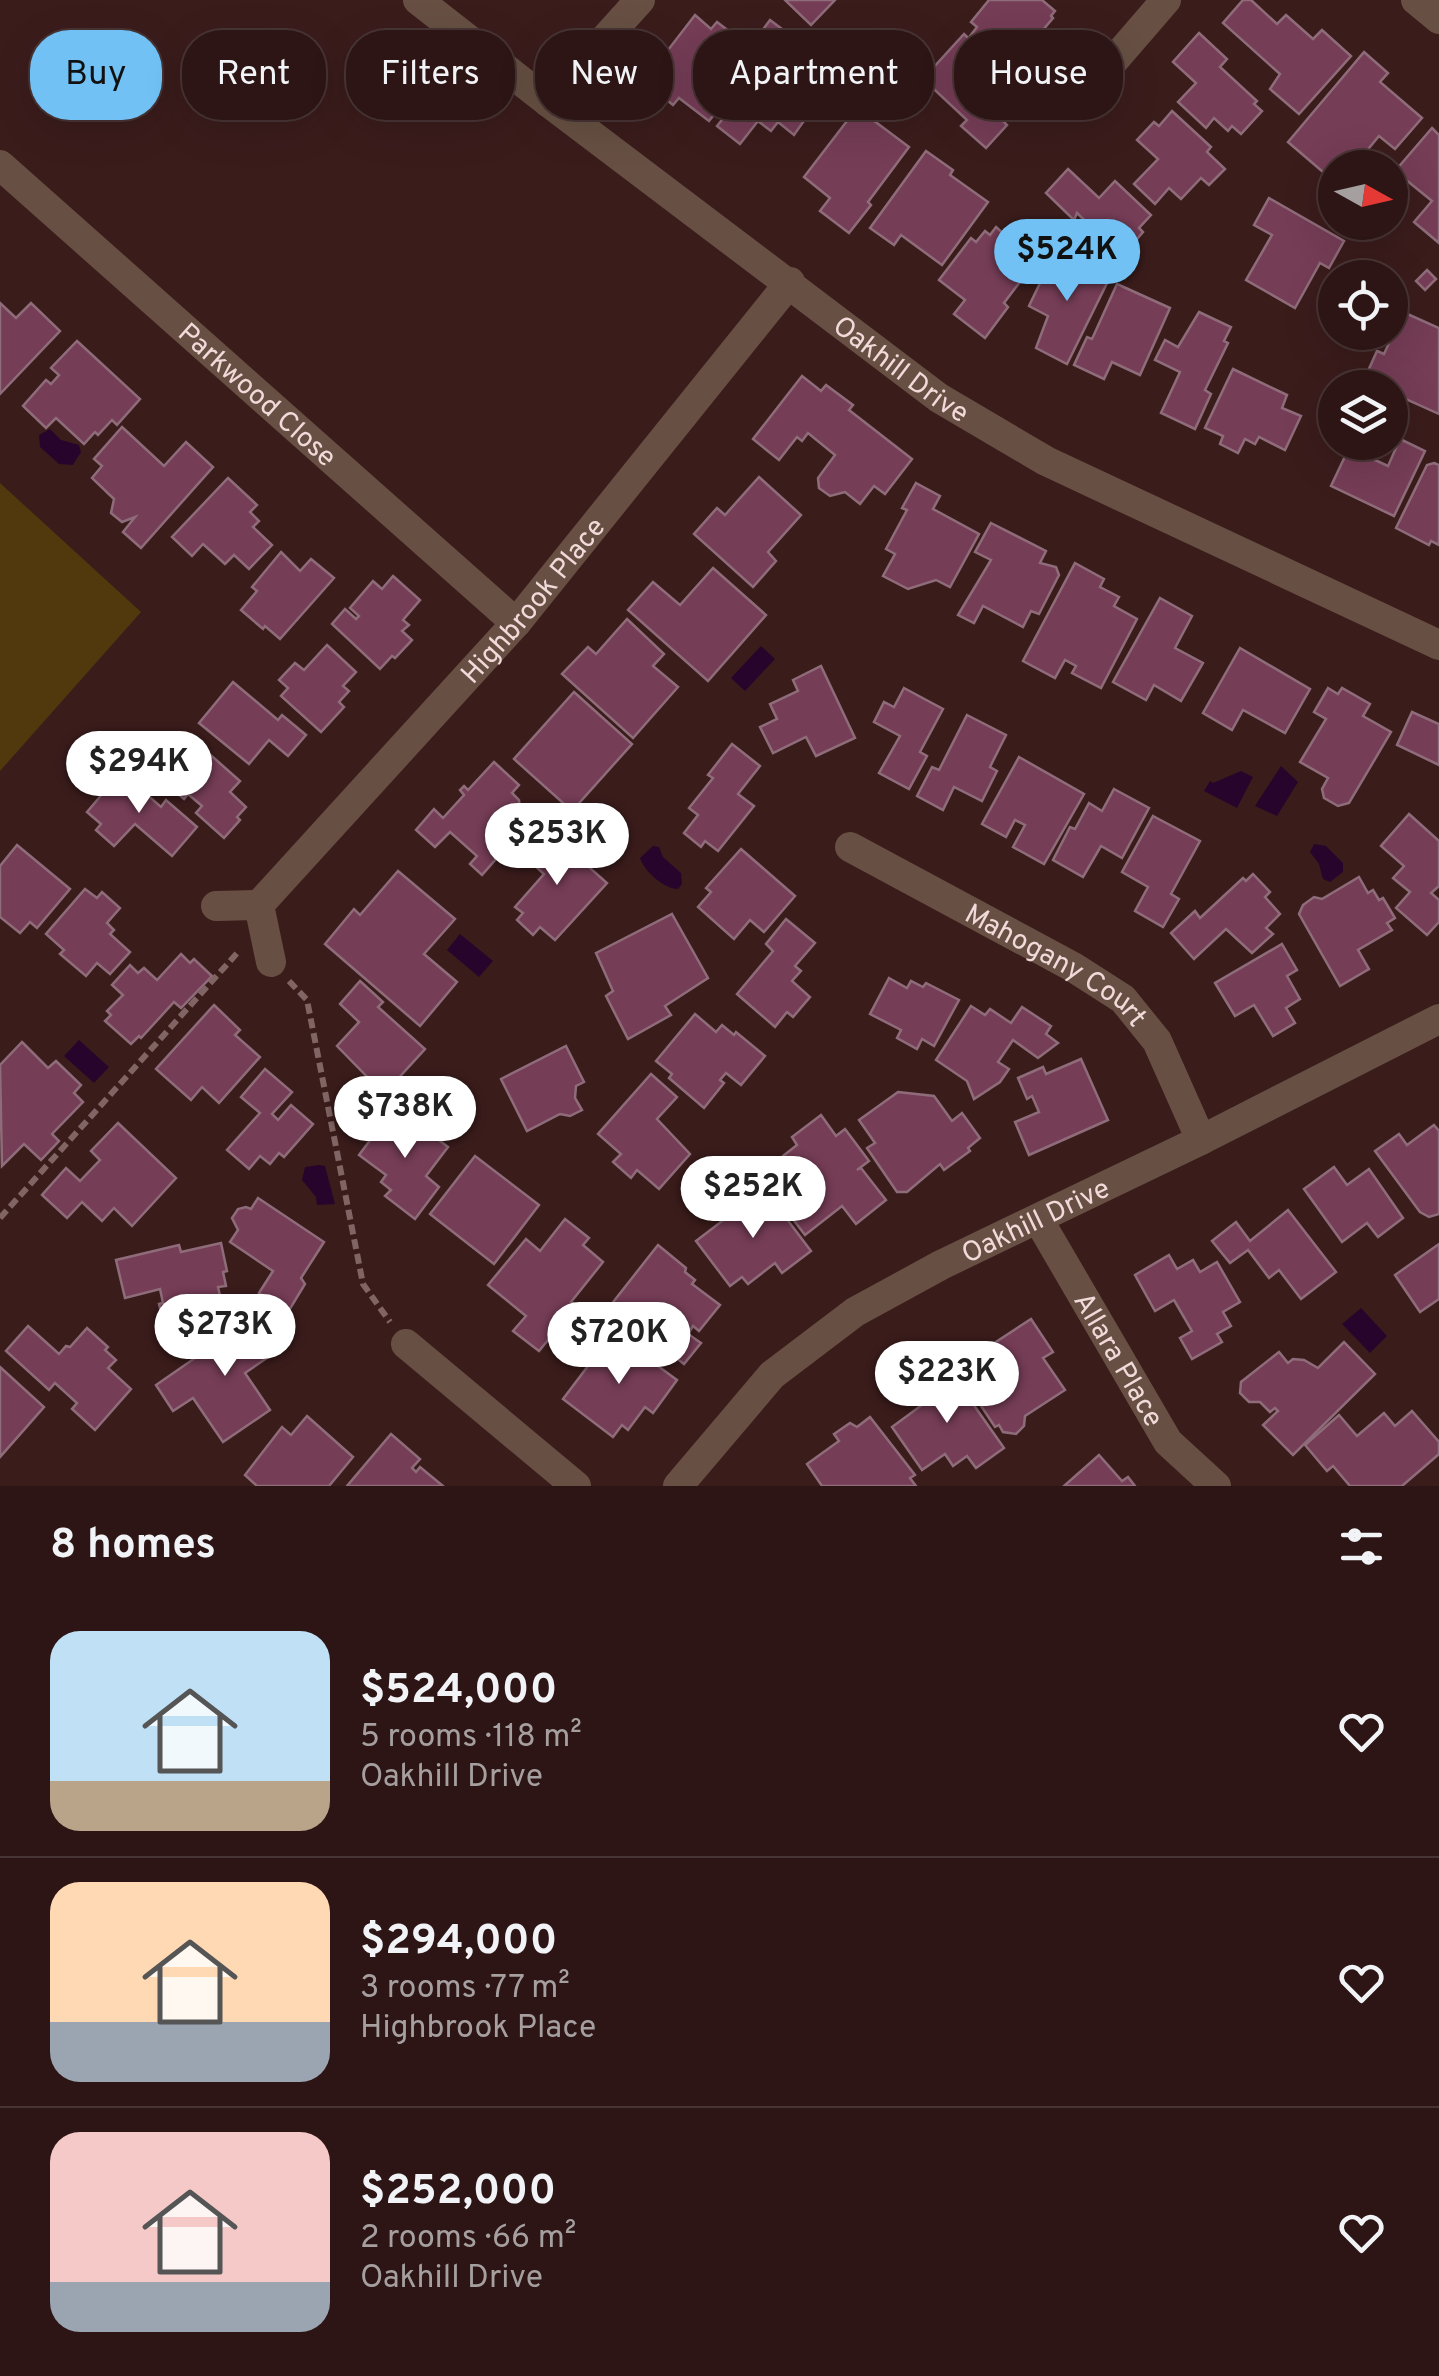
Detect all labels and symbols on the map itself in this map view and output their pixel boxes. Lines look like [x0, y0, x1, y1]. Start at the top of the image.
north arrow [1318, 150, 1408, 240]
pin: $524K [997, 219, 1137, 304]
street label: Oakhill Drive [825, 309, 975, 433]
street label: Parkwood Close [169, 316, 343, 476]
street label: Highbrook Place [454, 511, 615, 693]
pin: $294K [69, 731, 209, 816]
pin: $253K [487, 803, 627, 888]
street label: Mahogany Court [958, 897, 1153, 1035]
pin: $738K [335, 1076, 475, 1161]
pin: $252K [683, 1156, 823, 1241]
street label: Oakhill Drive [956, 1172, 1116, 1273]
street label: Allara Place [1064, 1287, 1170, 1434]
pin: $273K [155, 1294, 295, 1379]
pin: $720K [549, 1302, 689, 1387]
pin: $223K [877, 1341, 1017, 1426]

